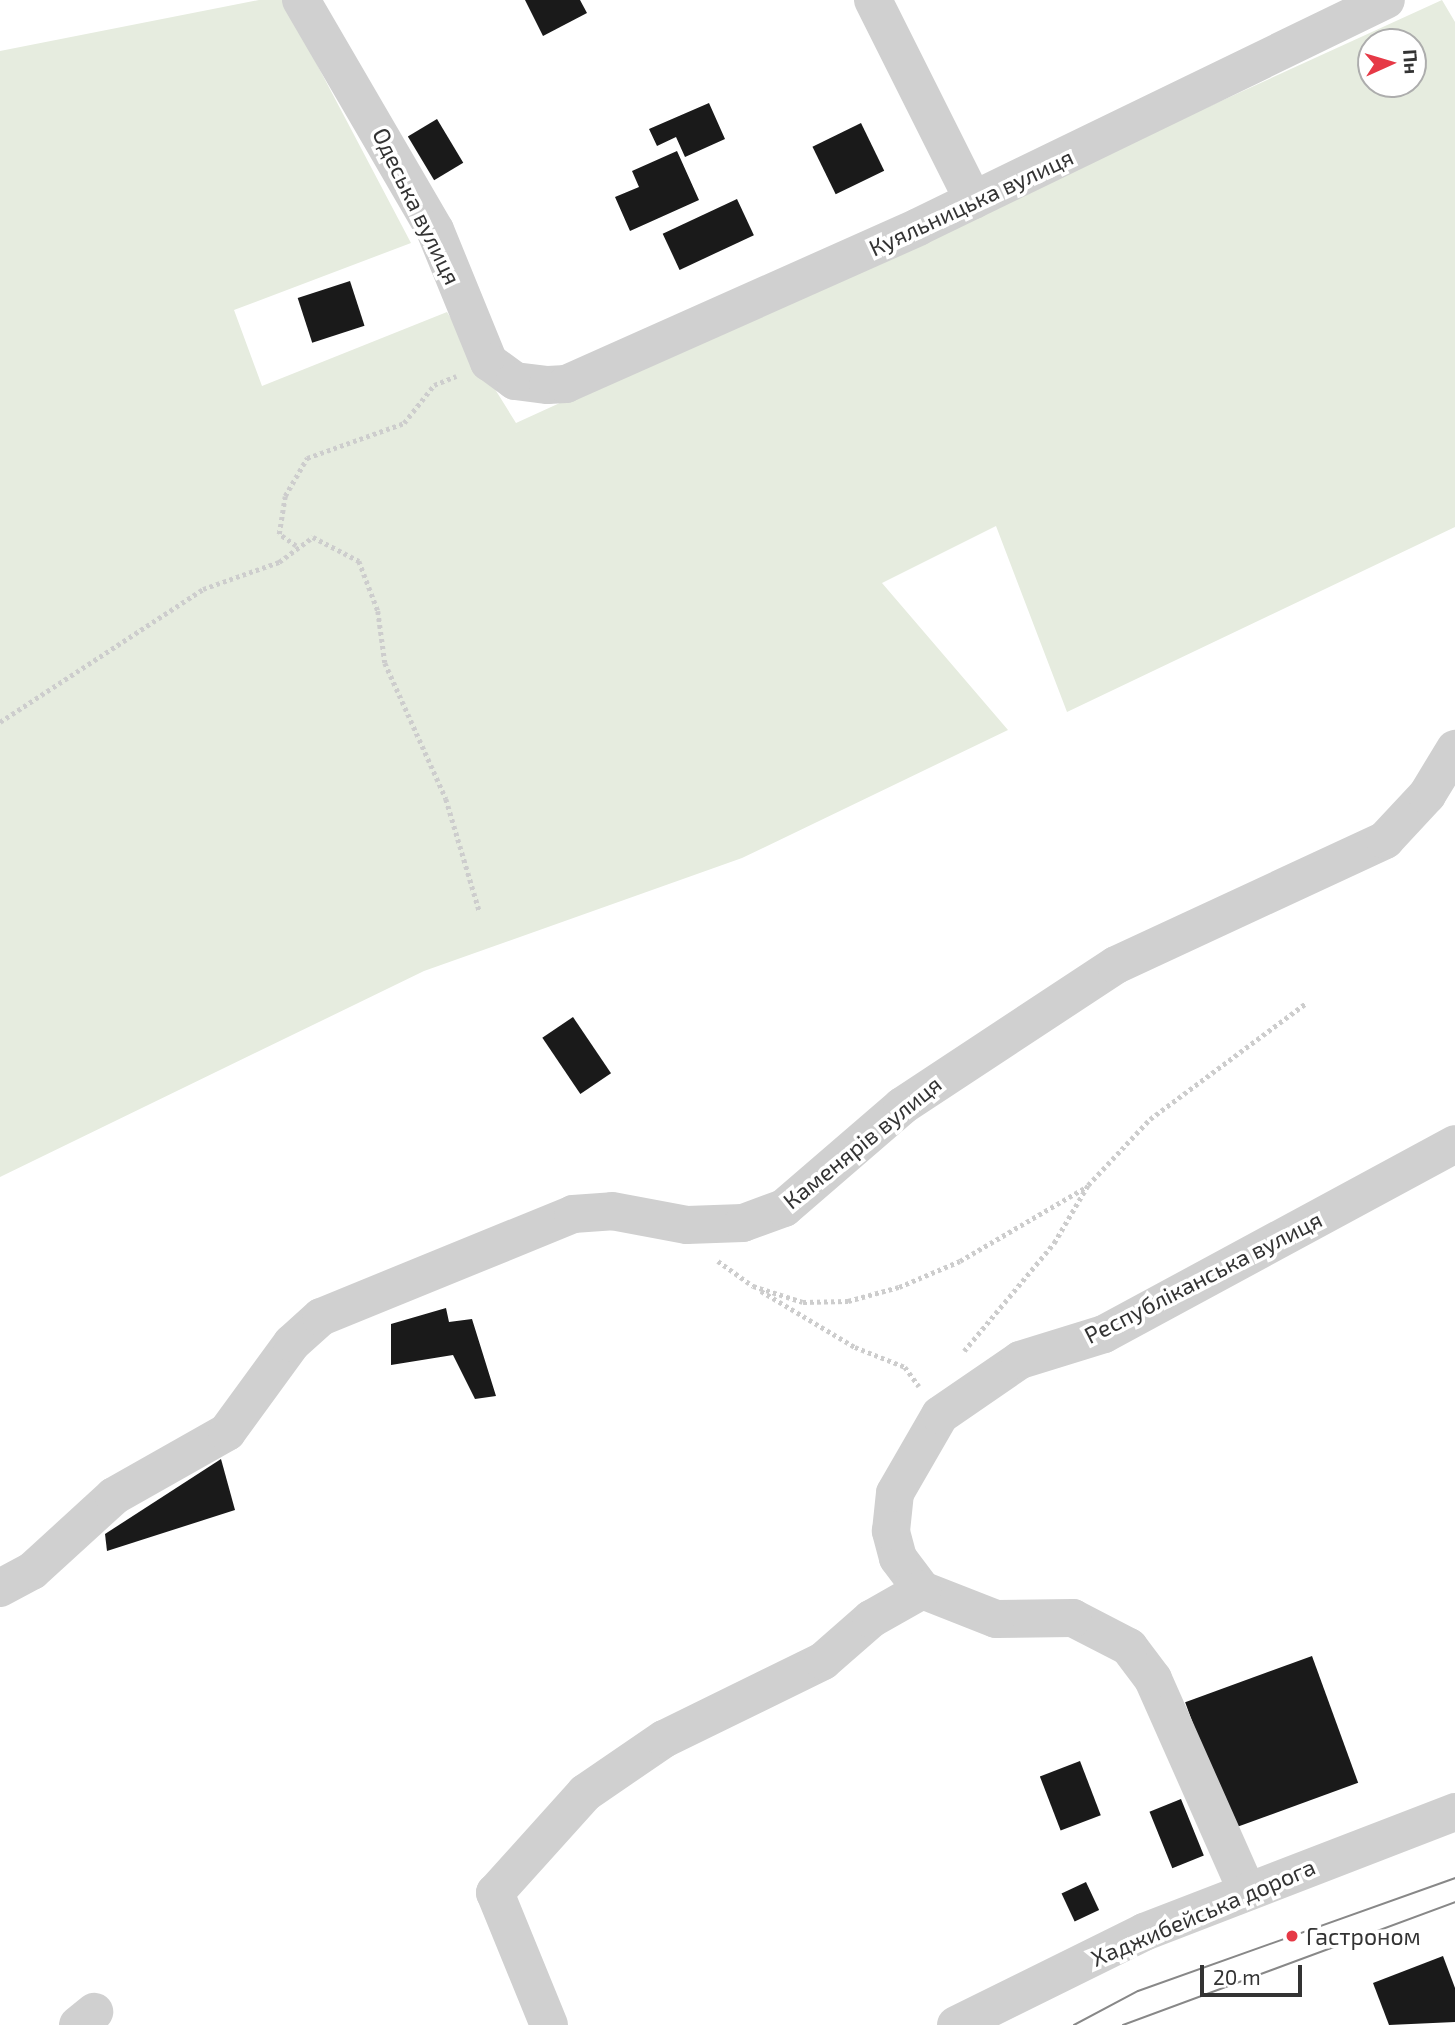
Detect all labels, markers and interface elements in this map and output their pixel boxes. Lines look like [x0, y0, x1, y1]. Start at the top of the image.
north arrow [1357, 28, 1427, 98]
text: Пн [1399, 49, 1424, 75]
street label: Одеська вулиця [367, 123, 467, 289]
street label: Куяльницька вулиця [865, 143, 1077, 261]
street label: Каменярів вулиця [777, 1070, 947, 1214]
street label: Республіканська вулиця [1080, 1205, 1326, 1349]
street label: Хаджибейська дорога [1087, 1852, 1319, 1972]
place label: Гастроном [1306, 1922, 1421, 1950]
marker: Гастроном [1284, 1928, 1300, 1944]
scale bar [1203, 1952, 1304, 1996]
text: 20 m [1213, 1964, 1261, 1989]

